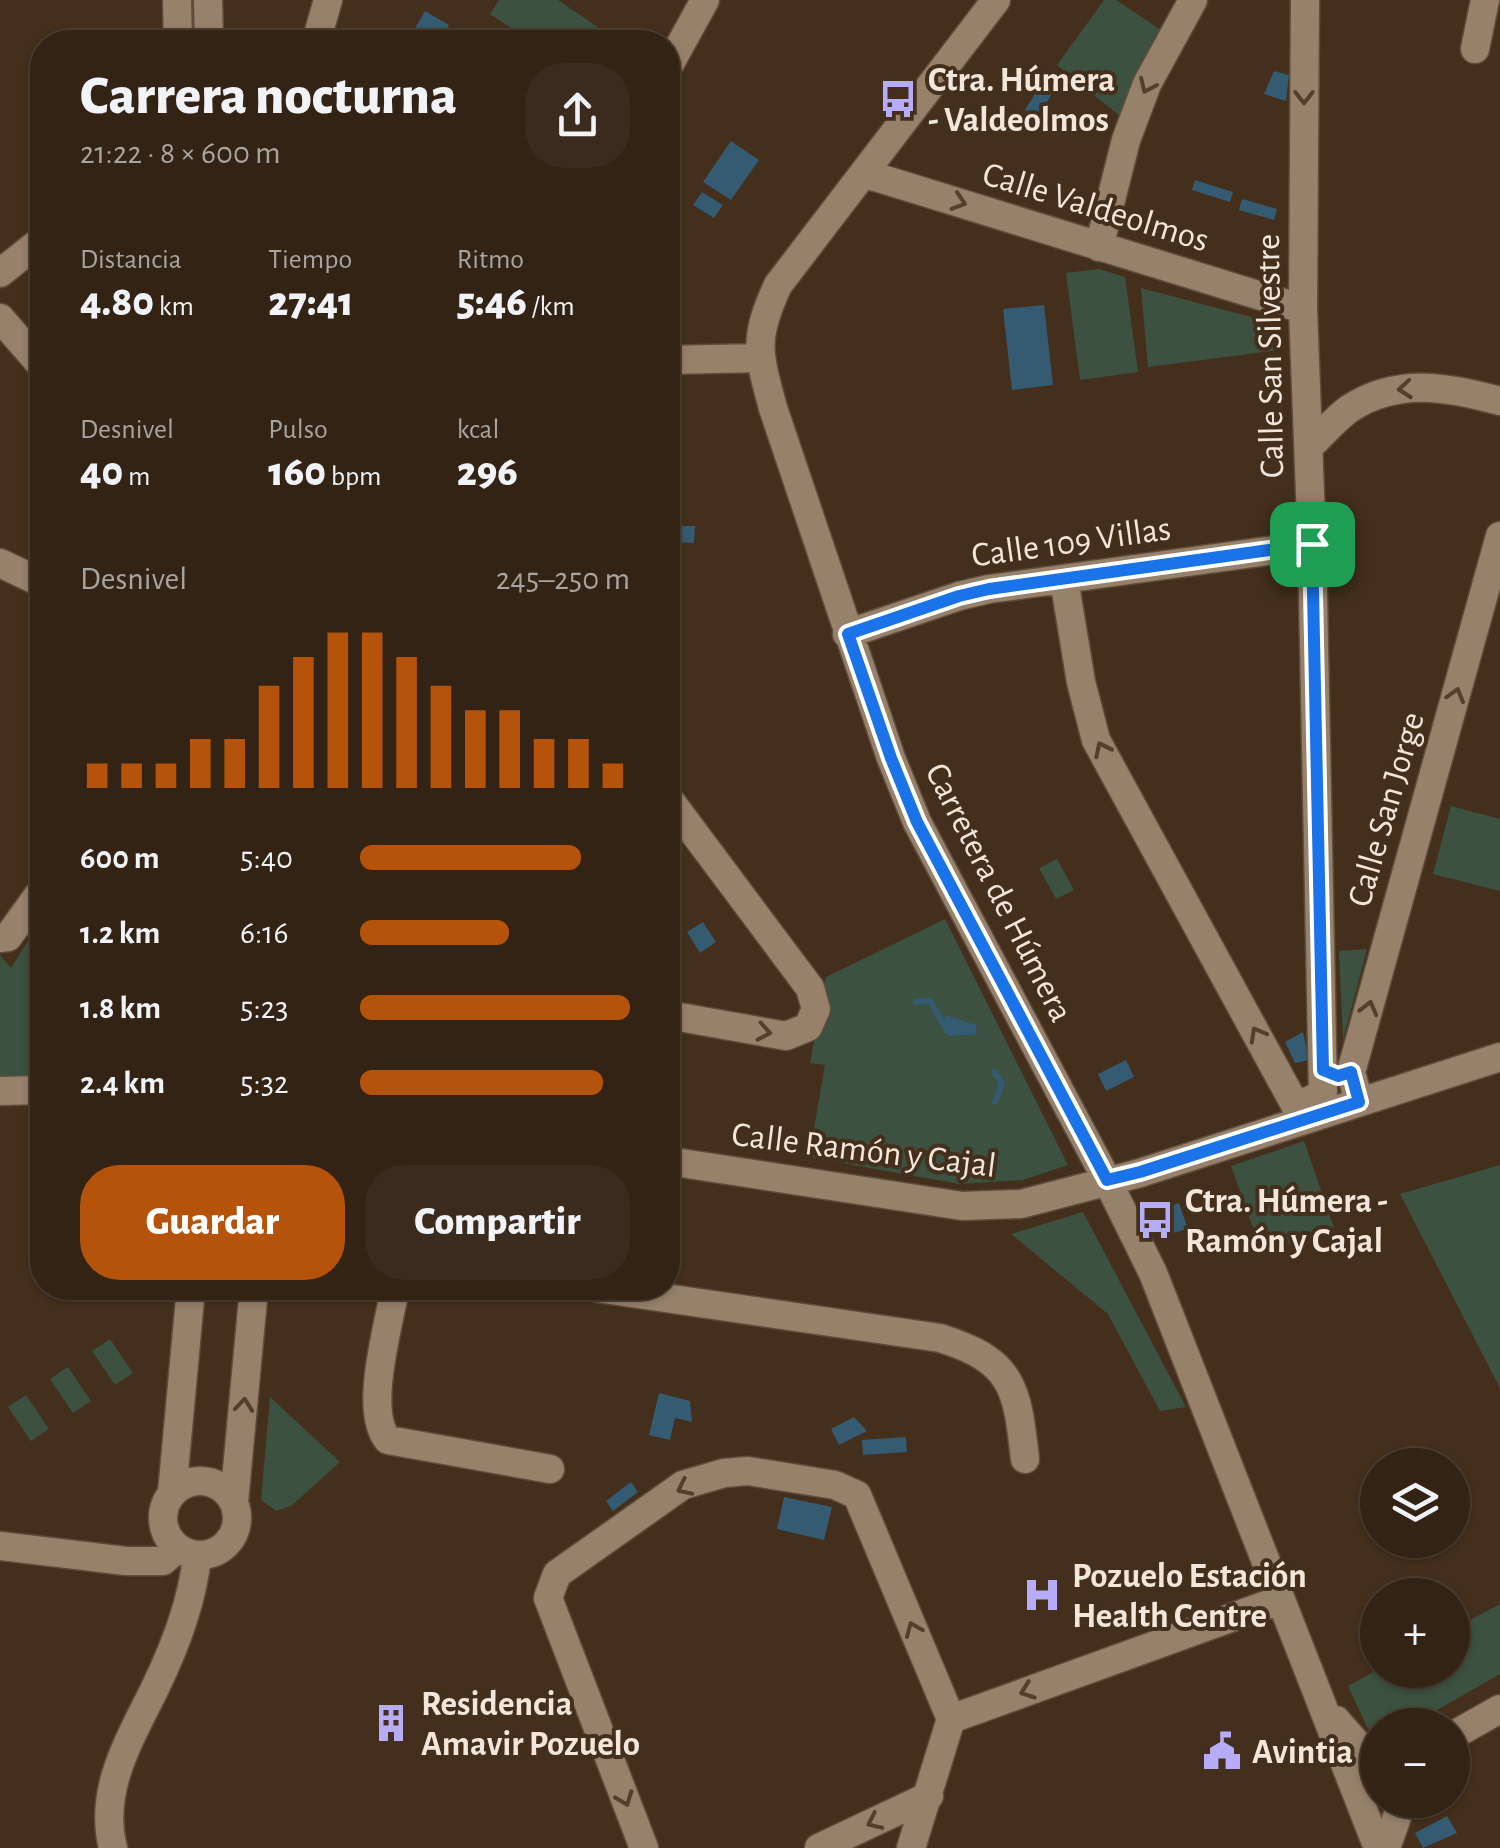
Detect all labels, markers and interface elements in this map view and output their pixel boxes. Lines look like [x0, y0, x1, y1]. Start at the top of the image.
button: share [525, 63, 630, 168]
place label: Ctra. Húmera - Valdeolmos [928, 63, 1115, 138]
text: Carrera nocturna [80, 69, 457, 124]
one-way arrow [1139, 76, 1159, 94]
bus stop icon: Ctra. Húmera - Valdeolmos [877, 78, 919, 120]
one-way arrow [1293, 90, 1315, 106]
text: 21:22 · 8 × 600 m [80, 137, 281, 169]
street label: Calle Valdeolmos [978, 156, 1213, 258]
one-way arrow [950, 191, 967, 211]
street label: Calle San Silvestre [1251, 233, 1290, 479]
text: Distancia [80, 246, 182, 274]
text: Tiempo [268, 246, 352, 274]
text: Ritmo [457, 246, 524, 274]
text: 4.80 [80, 281, 154, 323]
text: 27:41 [268, 281, 354, 323]
text: 5:46 [457, 281, 527, 323]
text: km [154, 293, 194, 321]
text: /km [527, 293, 575, 321]
one-way arrow [1396, 378, 1412, 400]
text: Desnivel [80, 416, 174, 444]
text: Pulso [268, 416, 328, 444]
text: kcal [457, 416, 499, 444]
text: 40 [80, 451, 123, 493]
text: 160 [268, 451, 326, 493]
text: 296 [457, 451, 518, 493]
text: m [123, 463, 150, 491]
text: bpm [326, 463, 381, 491]
pin [1270, 502, 1355, 587]
street label: Calle 109 Villas [969, 511, 1173, 574]
icon: arrive [1285, 517, 1340, 572]
text: Desnivel [80, 563, 187, 595]
text: 245–250 m [496, 563, 630, 595]
one-way arrow [1444, 687, 1465, 704]
street label: Calle San Jorge [1342, 708, 1431, 911]
one-way arrow [1095, 741, 1115, 759]
street label: Carretera de Húmera [918, 758, 1079, 1028]
text: 600 m [80, 842, 159, 874]
text: 5:40 [240, 842, 293, 874]
text: 1.2 km [80, 917, 160, 949]
text: 6:16 [240, 917, 288, 949]
text: 1.8 km [80, 992, 161, 1024]
text: 5:23 [240, 992, 288, 1024]
one-way arrow [1357, 1000, 1378, 1017]
one-way arrow [755, 1021, 772, 1042]
one-way arrow [1249, 1027, 1269, 1045]
text: 2.4 km [80, 1067, 165, 1099]
text: 5:32 [240, 1067, 288, 1099]
street label: Calle Ramón y Cajal [730, 1117, 998, 1184]
button: Guardar [80, 1165, 345, 1280]
button: Compartir [365, 1165, 630, 1280]
place label: Ctra. Húmera - Ramón y Cajal [1185, 1184, 1388, 1259]
bus stop icon: Ctra. Húmera - Ramón y Cajal [1134, 1199, 1176, 1241]
one-way arrow [233, 1396, 254, 1412]
map controls [1360, 1448, 1470, 1818]
button: layers [1360, 1448, 1470, 1558]
one-way arrow [676, 1475, 694, 1495]
place label: Pozuelo Estación Health Centre [1072, 1559, 1307, 1634]
hospital icon: Pozuelo Estación Health Centre [1021, 1574, 1063, 1616]
button: + [1360, 1578, 1470, 1688]
one-way arrow [905, 1621, 925, 1639]
one-way arrow [1020, 1679, 1037, 1700]
place label: Residencia Amavir Pozuelo [421, 1687, 640, 1762]
building icon: Residencia Amavir Pozuelo [370, 1702, 412, 1744]
button: − [1360, 1708, 1470, 1818]
public building icon: Avintia [1201, 1730, 1243, 1772]
place label: Avintia [1252, 1735, 1353, 1770]
one-way arrow [613, 1790, 634, 1807]
one-way arrow [866, 1810, 884, 1830]

